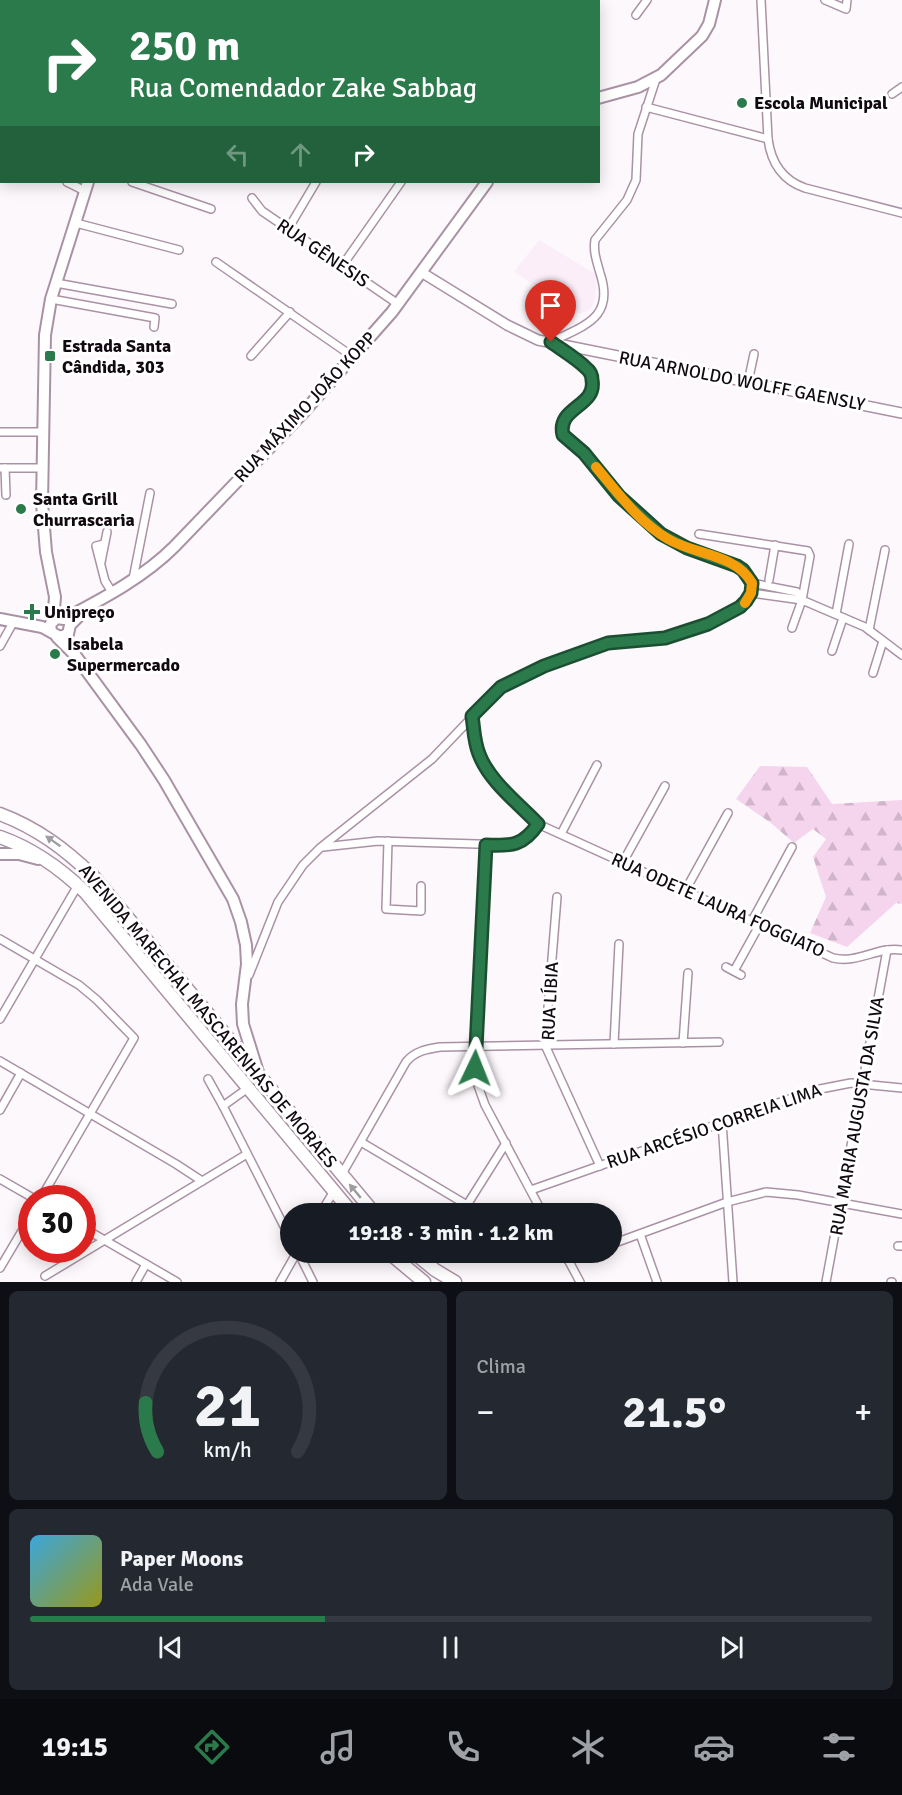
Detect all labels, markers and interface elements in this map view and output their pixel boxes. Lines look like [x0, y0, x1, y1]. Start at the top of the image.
text: 250 m [129, 21, 240, 72]
icon: right [30, 24, 108, 102]
text: Rua Comendador Zake Sabbag [129, 72, 477, 105]
place label: Escola Municipal [754, 92, 888, 114]
marker: Escola Municipal [735, 96, 749, 110]
icon: left [221, 138, 254, 171]
icon: ahead [284, 138, 317, 171]
icon: right [347, 138, 380, 171]
street label: RUA GÊNESIS [273, 214, 373, 292]
pin [525, 280, 576, 342]
icon: arrive [534, 289, 567, 322]
street label: RUA MÁXIMO JOÃO KOPP [229, 327, 381, 487]
place label: Estrada Santa Cândida, 303 [62, 335, 171, 378]
street label: RUA ARNOLDO WOLFF GAENSLY [617, 346, 867, 416]
marker: Estrada Santa Cândida, 303 [43, 349, 57, 363]
place label: Santa Grill Churrascaria [33, 488, 135, 531]
marker: Santa Grill Churrascaria [14, 502, 28, 516]
place label: Unipreço [44, 601, 115, 623]
marker: Unipreço [25, 605, 39, 619]
place label: Isabela Supermercado [67, 633, 180, 676]
marker: Isabela Supermercado [48, 647, 62, 661]
one-way arrow [46, 835, 62, 847]
street label: RUA ODETE LAURA FOGGIATO [608, 848, 828, 962]
street label: AVENIDA MARECHAL MASCARENHAS DE MORAES [74, 860, 342, 1172]
street label: RUA LÍBIA [537, 961, 563, 1041]
street label: RUA MARIA AUGUSTA DA SILVA [825, 995, 889, 1237]
position arrow [443, 1036, 507, 1100]
street label: RUA ARCÉSIO CORREIA LIMA [604, 1079, 824, 1173]
one-way arrow [349, 1183, 362, 1199]
speed limit sign: 30 [18, 1185, 96, 1263]
text: 19:18 · 3 min · 1.2 km [348, 1219, 554, 1246]
text: Clima [477, 1354, 526, 1379]
text: 21 [194, 1367, 261, 1444]
text: 21.5° [622, 1385, 726, 1440]
text: − [477, 1392, 494, 1433]
text: + [854, 1392, 872, 1433]
text: km/h [203, 1438, 252, 1464]
text: Paper Moons [120, 1545, 243, 1572]
text: Ada Vale [120, 1572, 194, 1597]
icon: previous [154, 1631, 187, 1664]
icon: pause [434, 1631, 467, 1664]
icon: next [715, 1631, 748, 1664]
icon: directions [191, 1726, 233, 1768]
icon: music [317, 1726, 359, 1768]
icon: phone [442, 1726, 484, 1768]
icon: climate [567, 1726, 609, 1768]
icon: car [693, 1726, 735, 1768]
icon: filters [818, 1726, 860, 1768]
text: 19:15 [42, 1731, 108, 1764]

